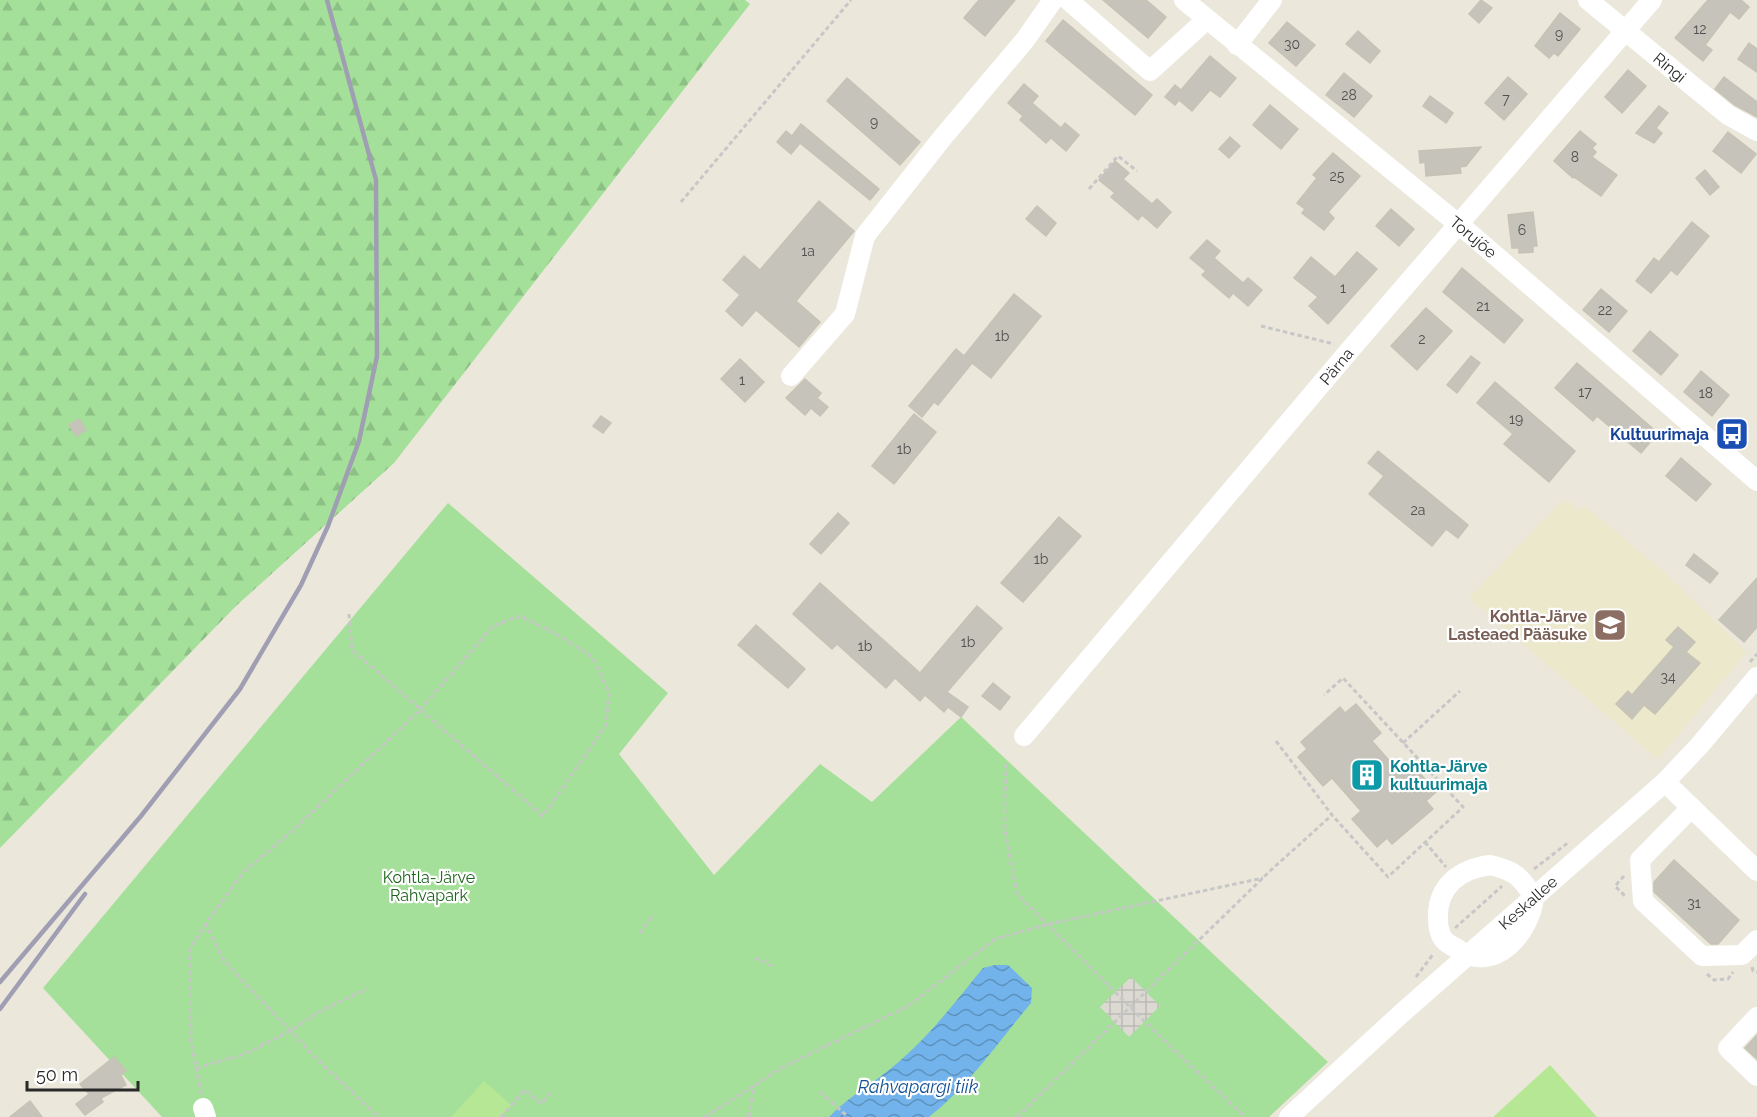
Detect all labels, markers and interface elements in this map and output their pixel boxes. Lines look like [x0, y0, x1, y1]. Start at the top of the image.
house number: 12 [1693, 21, 1707, 37]
house number: 9 [1555, 26, 1563, 42]
house number: 30 [1284, 36, 1300, 52]
street label: Ringi [1650, 48, 1690, 86]
house number: 28 [1341, 87, 1357, 103]
house number: 7 [1502, 91, 1510, 107]
house number: 9 [870, 114, 878, 130]
house number: 8 [1571, 149, 1579, 165]
house number: 25 [1330, 168, 1345, 184]
street label: Torujõe [1446, 212, 1501, 262]
house number: 6 [1518, 222, 1526, 238]
house number: 1a [801, 243, 815, 259]
house number: 1 [1340, 280, 1346, 296]
house number: 21 [1476, 298, 1490, 314]
house number: 22 [1598, 302, 1612, 318]
house number: 1b [995, 328, 1010, 344]
house number: 2 [1418, 331, 1426, 347]
street label: Pärna [1315, 344, 1357, 388]
house number: 1 [739, 372, 745, 388]
house number: 17 [1578, 384, 1592, 400]
house number: 18 [1699, 385, 1713, 401]
house number: 19 [1509, 411, 1523, 427]
bus stop icon: Kultuurimaja [1714, 416, 1750, 452]
place label: Kultuurimaja [1610, 425, 1709, 444]
house number: 1b [897, 441, 912, 457]
house number: 2a [1411, 502, 1425, 518]
house number: 1b [1034, 551, 1049, 567]
place label: Kohtla-Järve Lasteaed Pääsuke [1448, 607, 1587, 644]
school or university icon: Kohtla-Järve Lasteaed Pääsuke [1592, 607, 1628, 643]
house number: 1b [961, 634, 976, 650]
house number: 1b [858, 638, 873, 654]
house number: 34 [1660, 669, 1676, 685]
building icon: Kohtla-Järve kultuurimaja [1349, 757, 1385, 793]
place label: Kohtla-Järve kultuurimaja [1390, 757, 1488, 794]
park label: Kohtla-Järve Rahvapark [383, 868, 475, 905]
street label: Keskallee [1495, 872, 1561, 933]
house number: 31 [1687, 895, 1701, 911]
scale bar [27, 1054, 138, 1092]
text: 50 m [36, 1064, 78, 1085]
water label: Rahvapargi tiik [858, 1076, 979, 1097]

